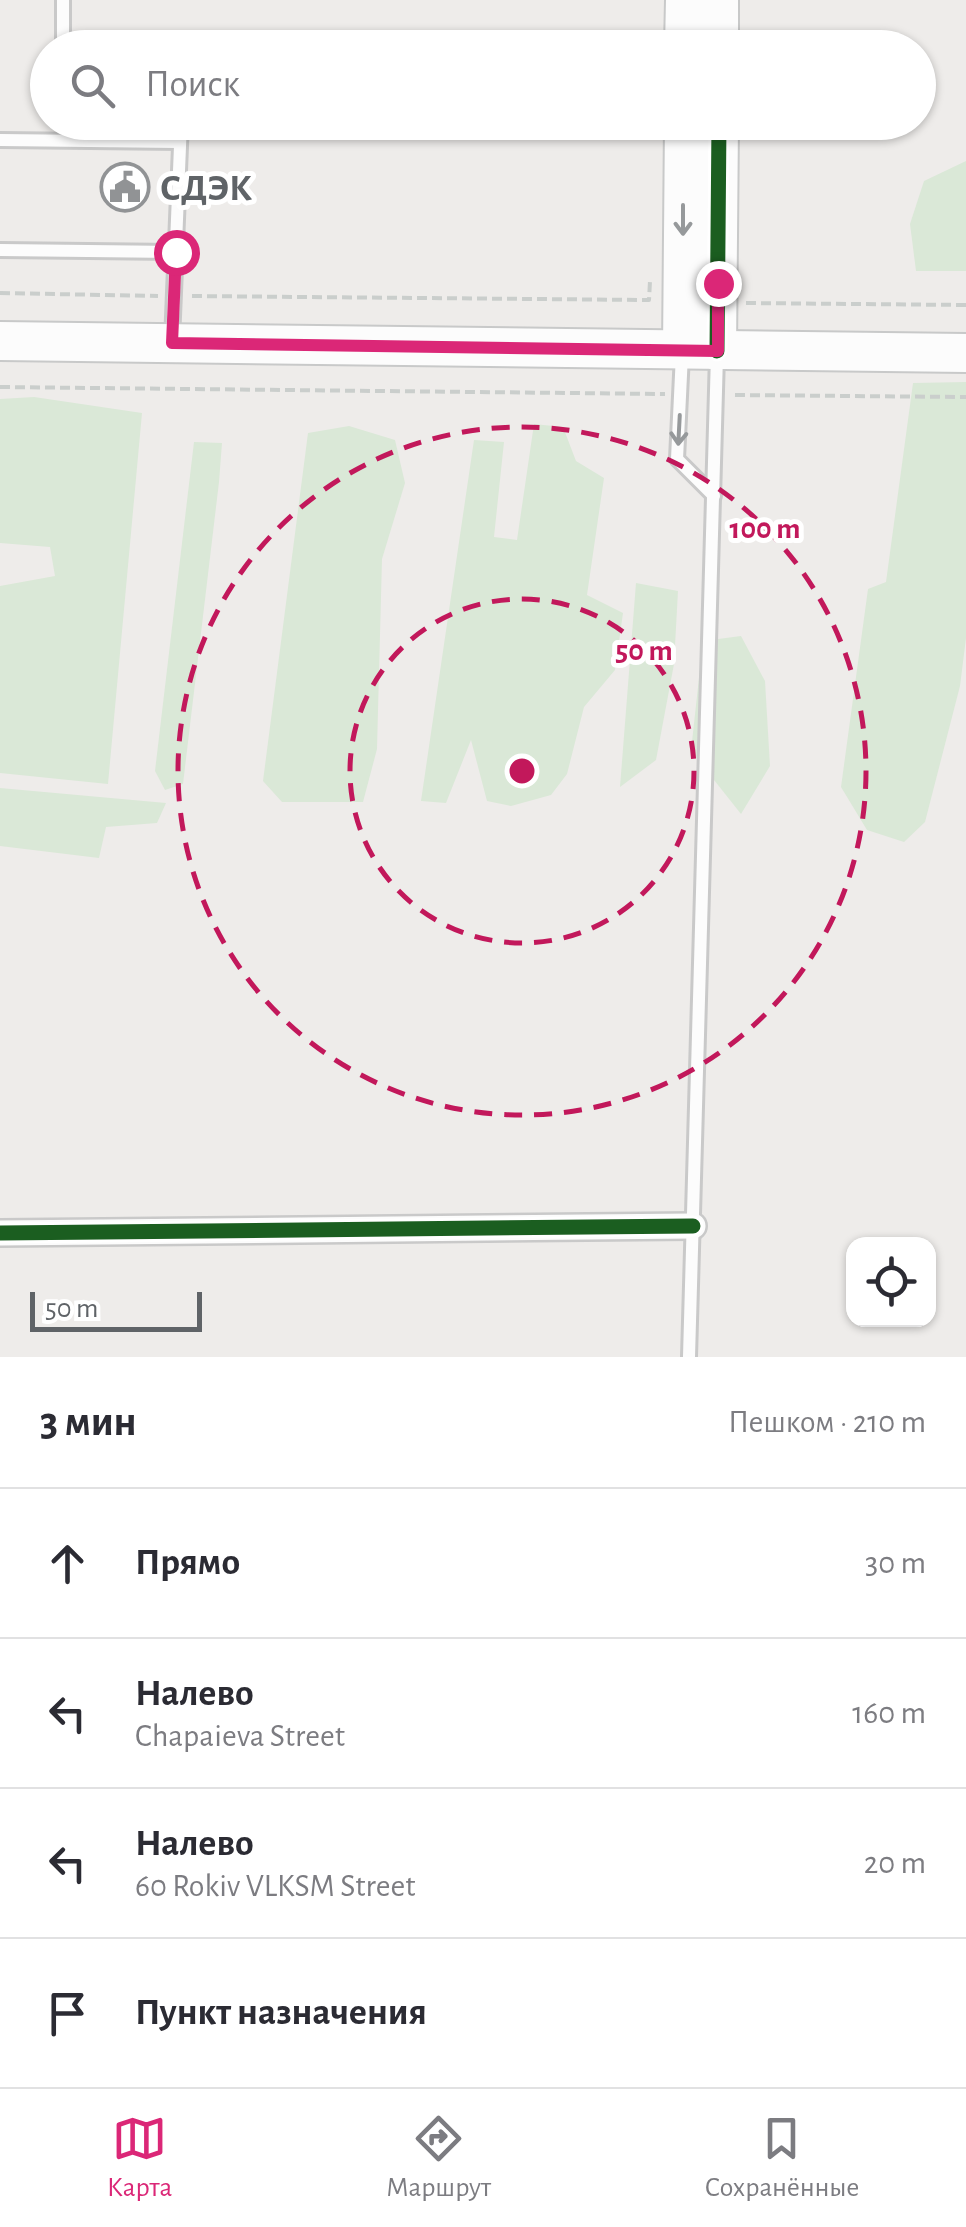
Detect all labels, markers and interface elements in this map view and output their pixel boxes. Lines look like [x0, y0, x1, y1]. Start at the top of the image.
search box [30, 30, 936, 140]
icon: search [65, 58, 120, 113]
text: Поиск [145, 66, 240, 104]
public building icon: СДЭК [99, 161, 151, 213]
place label: СДЭК [160, 170, 252, 208]
one-way arrow [674, 202, 692, 235]
route start [154, 230, 200, 276]
route end [696, 261, 742, 307]
one-way arrow [669, 414, 688, 446]
text: 100 m [730, 514, 800, 544]
text: 50 m [615, 636, 673, 666]
centre of rings [504, 753, 540, 789]
map controls [846, 1237, 936, 1327]
button: locate [846, 1237, 936, 1327]
scale bar [30, 1287, 202, 1332]
text: 50 m [45, 1295, 99, 1323]
text: 3 мин [40, 1401, 137, 1443]
text: Пешком · 210 m [728, 1406, 926, 1438]
icon: ahead [40, 1536, 95, 1591]
text: Прямо [135, 1544, 240, 1582]
text: 30 m [865, 1547, 926, 1579]
text: Налево [135, 1675, 254, 1713]
icon: left [40, 1686, 95, 1741]
text: 160 m [852, 1697, 926, 1729]
text: Chapaieva Street [135, 1720, 345, 1752]
text: Налево [135, 1825, 254, 1863]
icon: left [40, 1836, 95, 1891]
text: 20 m [864, 1847, 926, 1879]
text: 60 Rokiv VLKSM Street [135, 1870, 415, 1902]
icon: arrive [40, 1986, 95, 2041]
text: Пункт назначения [135, 1994, 427, 2032]
tab: Карта [107, 2111, 172, 2205]
tab: Маршрут [386, 2111, 491, 2205]
tab: Сохранённые [705, 2111, 859, 2205]

